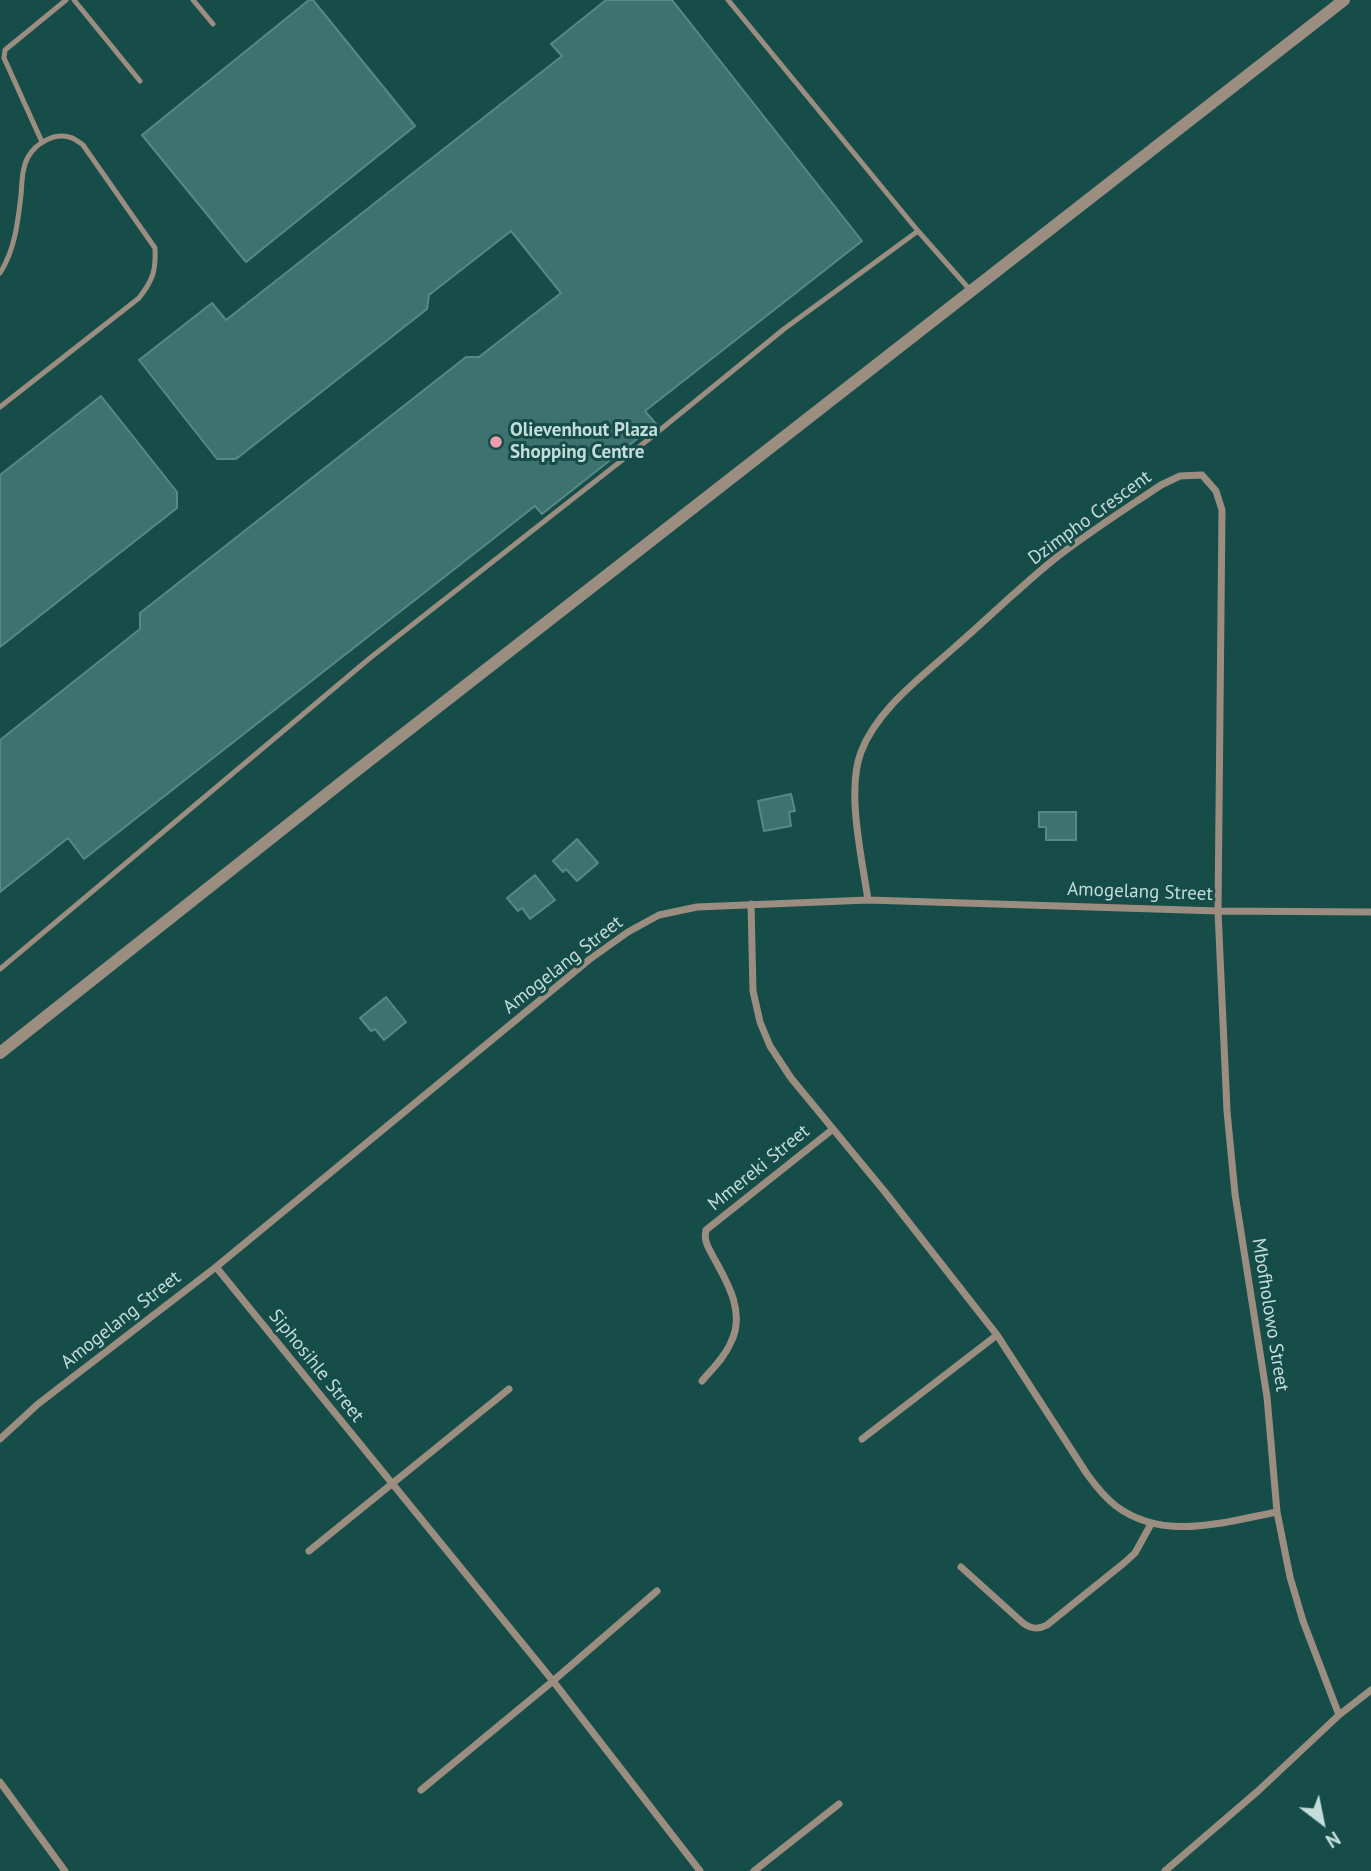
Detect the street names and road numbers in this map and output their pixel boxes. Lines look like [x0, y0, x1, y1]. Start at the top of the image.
street label: Dzimpho Crescent [1024, 466, 1156, 570]
street label: Amogelang Street [1067, 878, 1213, 906]
street label: Amogelang Street [499, 911, 627, 1019]
street label: Mmereki Street [704, 1120, 814, 1216]
street label: Mbofholowo Street [1247, 1237, 1293, 1393]
street label: Amogelang Street [57, 1266, 185, 1374]
street label: Siphosihle Street [264, 1305, 368, 1427]

